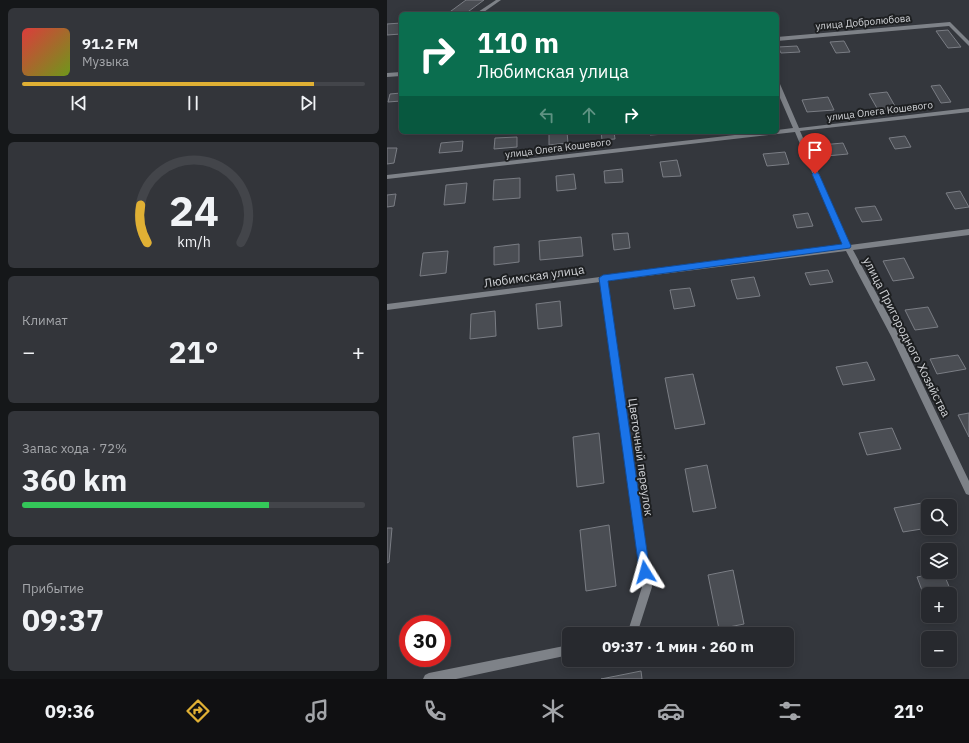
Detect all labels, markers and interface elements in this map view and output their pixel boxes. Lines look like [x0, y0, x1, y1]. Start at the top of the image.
street label: улица Добролюбова [815, 11, 912, 33]
text: 110 m [477, 24, 559, 61]
icon: right [411, 28, 463, 80]
text: 91.2 FM [82, 34, 138, 53]
text: Музыка [82, 53, 129, 70]
text: Любимская улица [477, 60, 629, 83]
icon: previous [68, 92, 90, 114]
icon: pause [182, 92, 204, 114]
icon: next [297, 92, 319, 114]
street label: улица Олега Кошевого [826, 98, 934, 124]
icon: left [536, 104, 558, 126]
icon: ahead [578, 104, 600, 126]
icon: right [620, 104, 642, 126]
pin [798, 133, 832, 174]
street label: улица Олега Кошевого [504, 135, 612, 161]
icon: arrive [804, 139, 826, 161]
text: 24 [169, 183, 218, 237]
text: km/h [177, 232, 210, 251]
street label: улица Пригородного Хозяйства [860, 255, 954, 420]
street label: Любимская улица [483, 261, 586, 290]
text: Климат [22, 312, 68, 329]
text: 21° [168, 332, 219, 371]
text: − [22, 337, 35, 366]
text: + [352, 337, 365, 366]
street label: Цветочный переулок [625, 397, 657, 517]
text: Запас хода · 72% [22, 440, 127, 457]
text: 360 km [22, 460, 127, 499]
map controls [921, 499, 957, 667]
button: search [921, 499, 957, 535]
button: layers [921, 543, 957, 579]
position arrow [624, 551, 666, 593]
text: Прибытие [22, 580, 84, 597]
button: + [921, 587, 957, 623]
text: 09:37 [22, 600, 104, 639]
speed limit sign: 30 [399, 615, 451, 667]
button: − [921, 631, 957, 667]
text: 09:37 · 1 мин · 260 m [602, 637, 754, 656]
icon: directions [184, 697, 212, 725]
icon: music [303, 697, 331, 725]
icon: phone [421, 697, 449, 725]
icon: climate [539, 697, 567, 725]
icon: car [657, 697, 685, 725]
icon: filters [776, 697, 804, 725]
text: 09:36 [45, 700, 94, 723]
text: 21° [894, 700, 924, 723]

